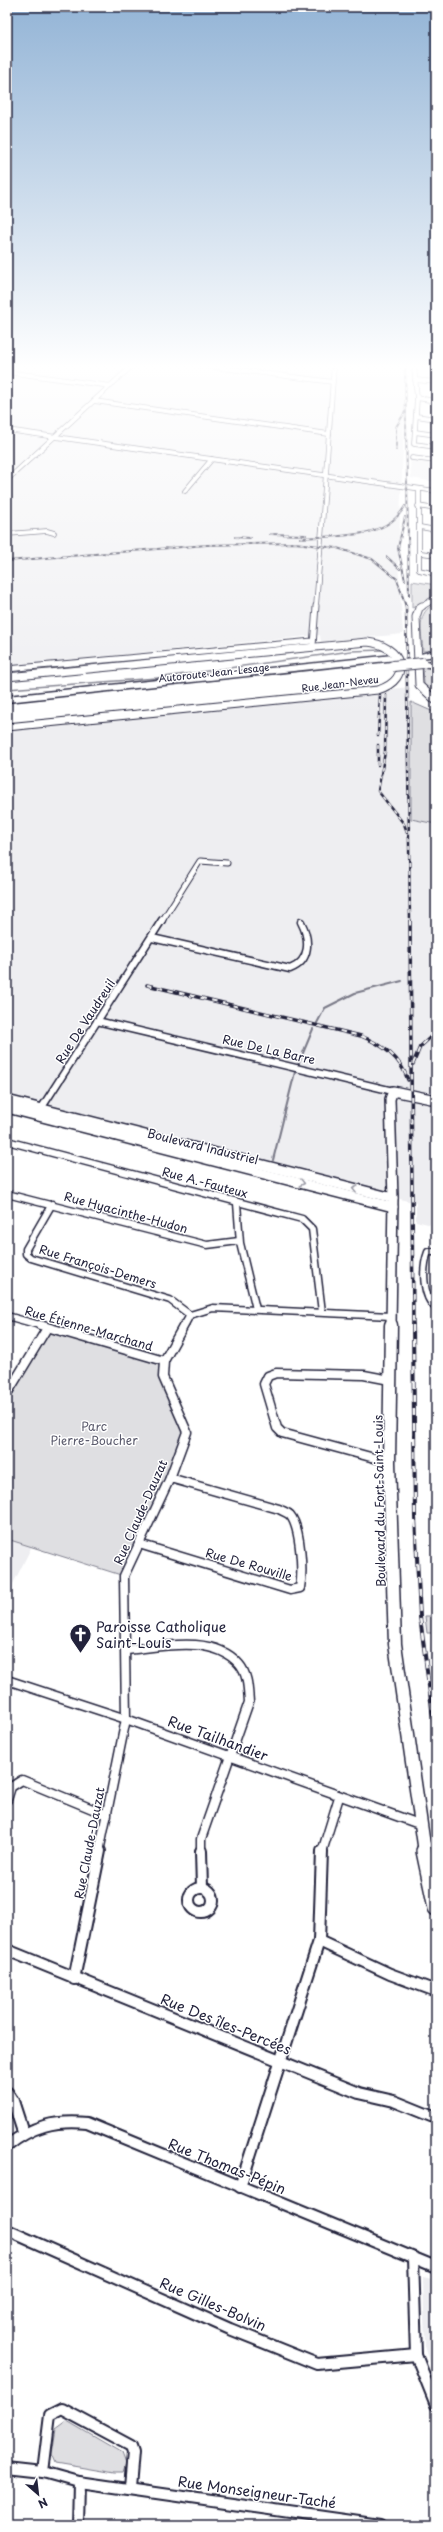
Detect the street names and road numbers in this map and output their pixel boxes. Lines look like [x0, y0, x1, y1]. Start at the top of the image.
street label: Autoroute Jean-Lesage [158, 659, 270, 685]
street label: Rue Jean-Neveu [301, 671, 379, 695]
street label: Rue De Vaudreuil [51, 975, 119, 1067]
street label: Rue De La Barre [221, 1030, 317, 1068]
street label: Boulevard Industriel [146, 1124, 260, 1168]
street label: Rue A.-Fauteux [160, 1162, 250, 1202]
street label: Rue Hyacinthe-Hudon [62, 1187, 190, 1237]
street label: Rue François-Demers [37, 1240, 159, 1293]
street label: Rue Étienne-Marchand [23, 1301, 156, 1355]
street label: Boulevard du Fort-Saint-Louis [368, 1414, 390, 1587]
street label: Rue Claude-Dauzat [109, 1456, 171, 1567]
street label: Rue De Rouville [204, 1543, 295, 1585]
street label: Rue Tailhandier [165, 1710, 271, 1766]
street label: Rue Claude-Dauzat [69, 1786, 109, 1900]
street label: Rue Des îles-Percées [158, 1988, 294, 2060]
street label: Rue Thomas-Pépin [165, 2133, 289, 2199]
street label: Rue Gilles-Bolvin [157, 2272, 269, 2336]
street label: Rue Monseigneur-Taché [177, 2471, 337, 2513]

